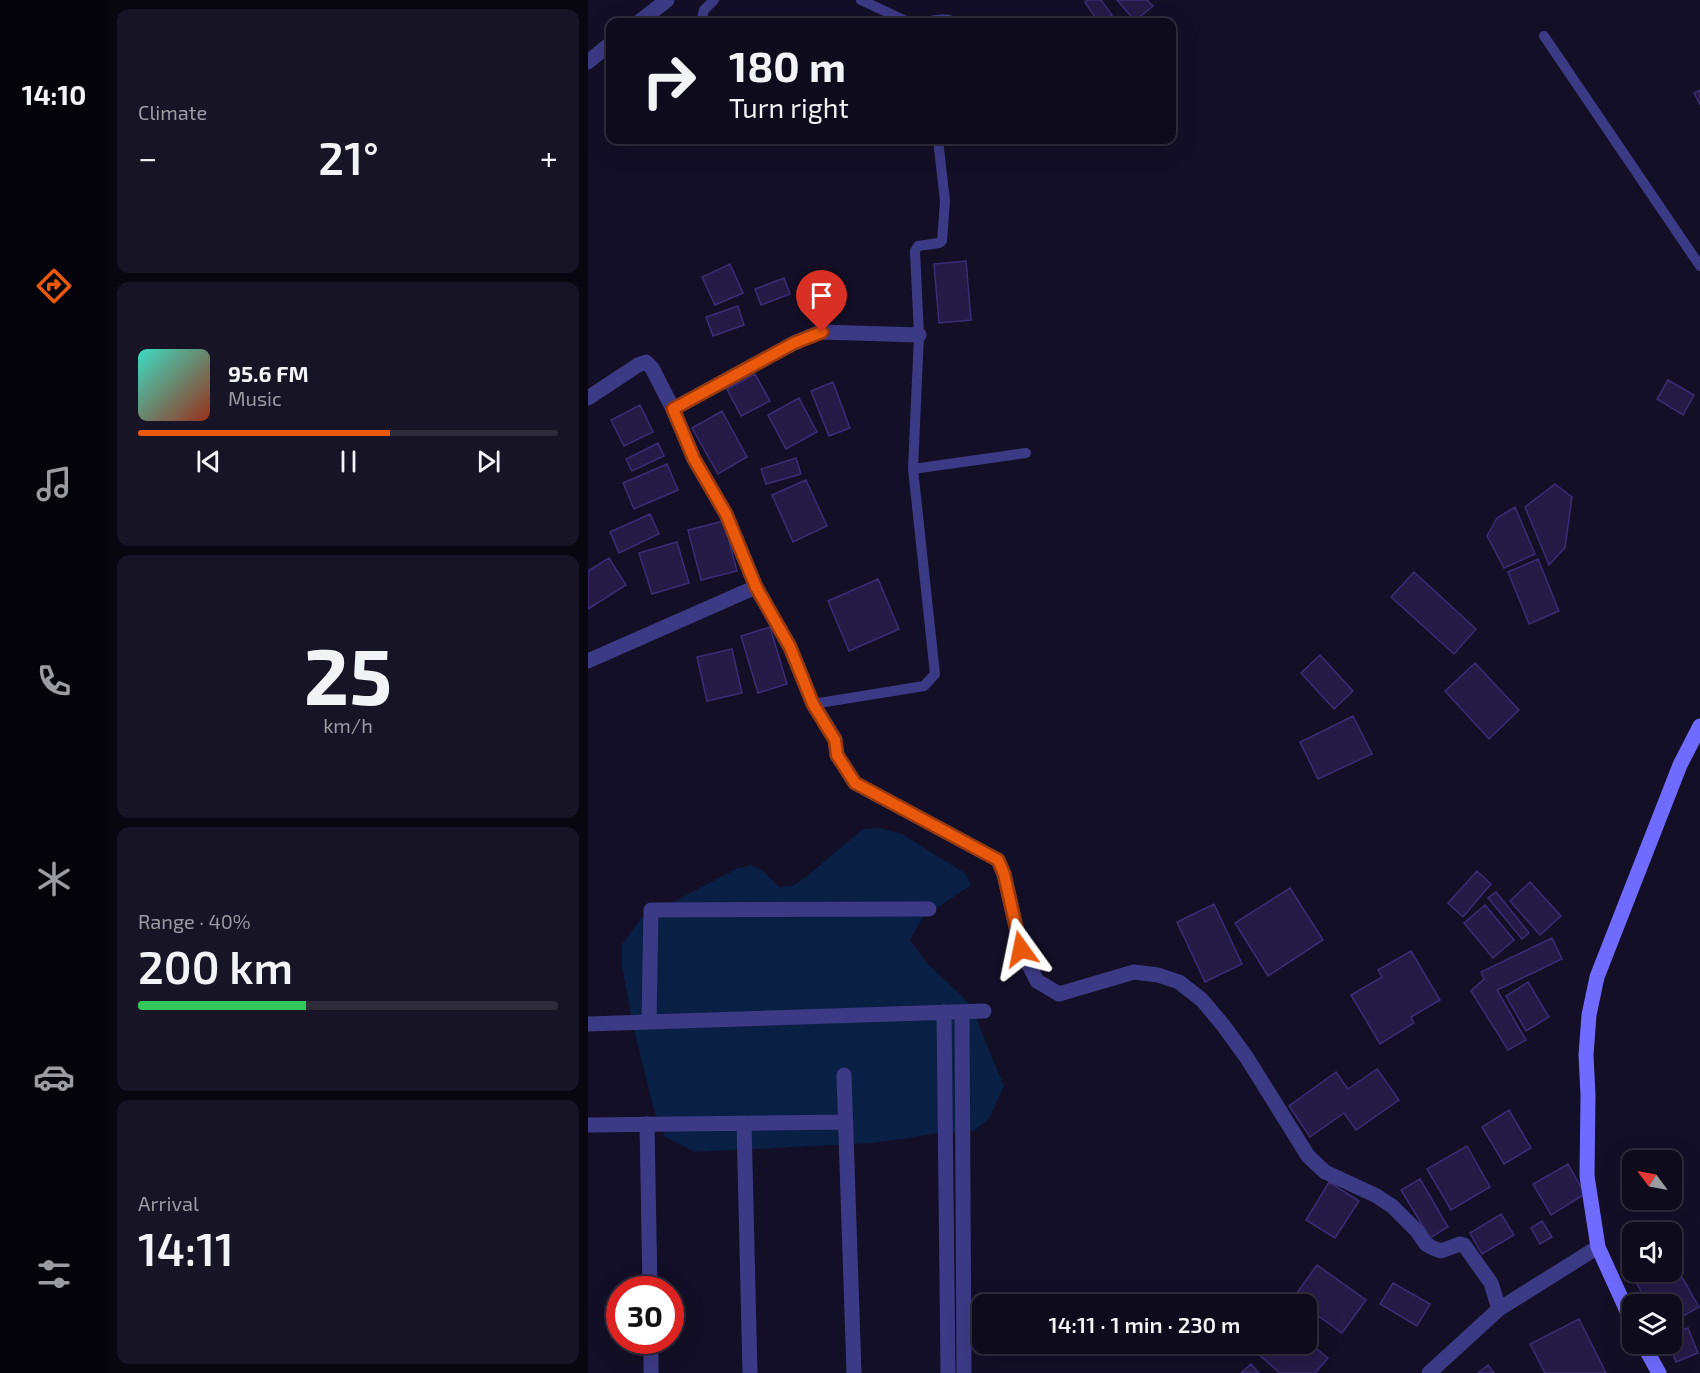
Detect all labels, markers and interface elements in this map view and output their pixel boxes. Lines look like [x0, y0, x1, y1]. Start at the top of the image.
text: 180 m [729, 40, 846, 90]
icon: right [630, 42, 708, 120]
text: 14:10 [22, 78, 86, 110]
text: Turn right [729, 91, 849, 123]
text: Climate [138, 100, 207, 124]
text: 21° [318, 130, 379, 184]
text: − [138, 137, 157, 177]
text: + [540, 137, 558, 177]
icon: directions [33, 265, 75, 307]
pin [796, 270, 847, 332]
icon: arrive [805, 279, 838, 312]
text: 95.6 FM [228, 360, 309, 386]
text: Music [228, 386, 282, 410]
icon: previous [192, 445, 225, 478]
icon: pause [332, 445, 365, 478]
icon: next [472, 445, 505, 478]
icon: music [33, 463, 75, 505]
text: 25 [304, 627, 392, 721]
icon: phone [33, 660, 75, 702]
text: km/h [323, 713, 373, 737]
icon: climate [33, 858, 75, 900]
text: Range · 40% [138, 909, 251, 933]
position arrow [989, 917, 1053, 981]
text: 200 km [138, 939, 293, 993]
icon: car [33, 1056, 75, 1098]
north arrow [1622, 1150, 1682, 1210]
map controls [1622, 1150, 1682, 1354]
text: Arrival [138, 1191, 199, 1215]
text: 14:11 [138, 1221, 234, 1275]
button: sound [1622, 1222, 1682, 1282]
icon: filters [33, 1253, 75, 1295]
speed limit sign: 30 [606, 1276, 684, 1354]
button: layers [1622, 1294, 1682, 1354]
text: 14:11 · 1 min · 230 m [1049, 1311, 1240, 1337]

